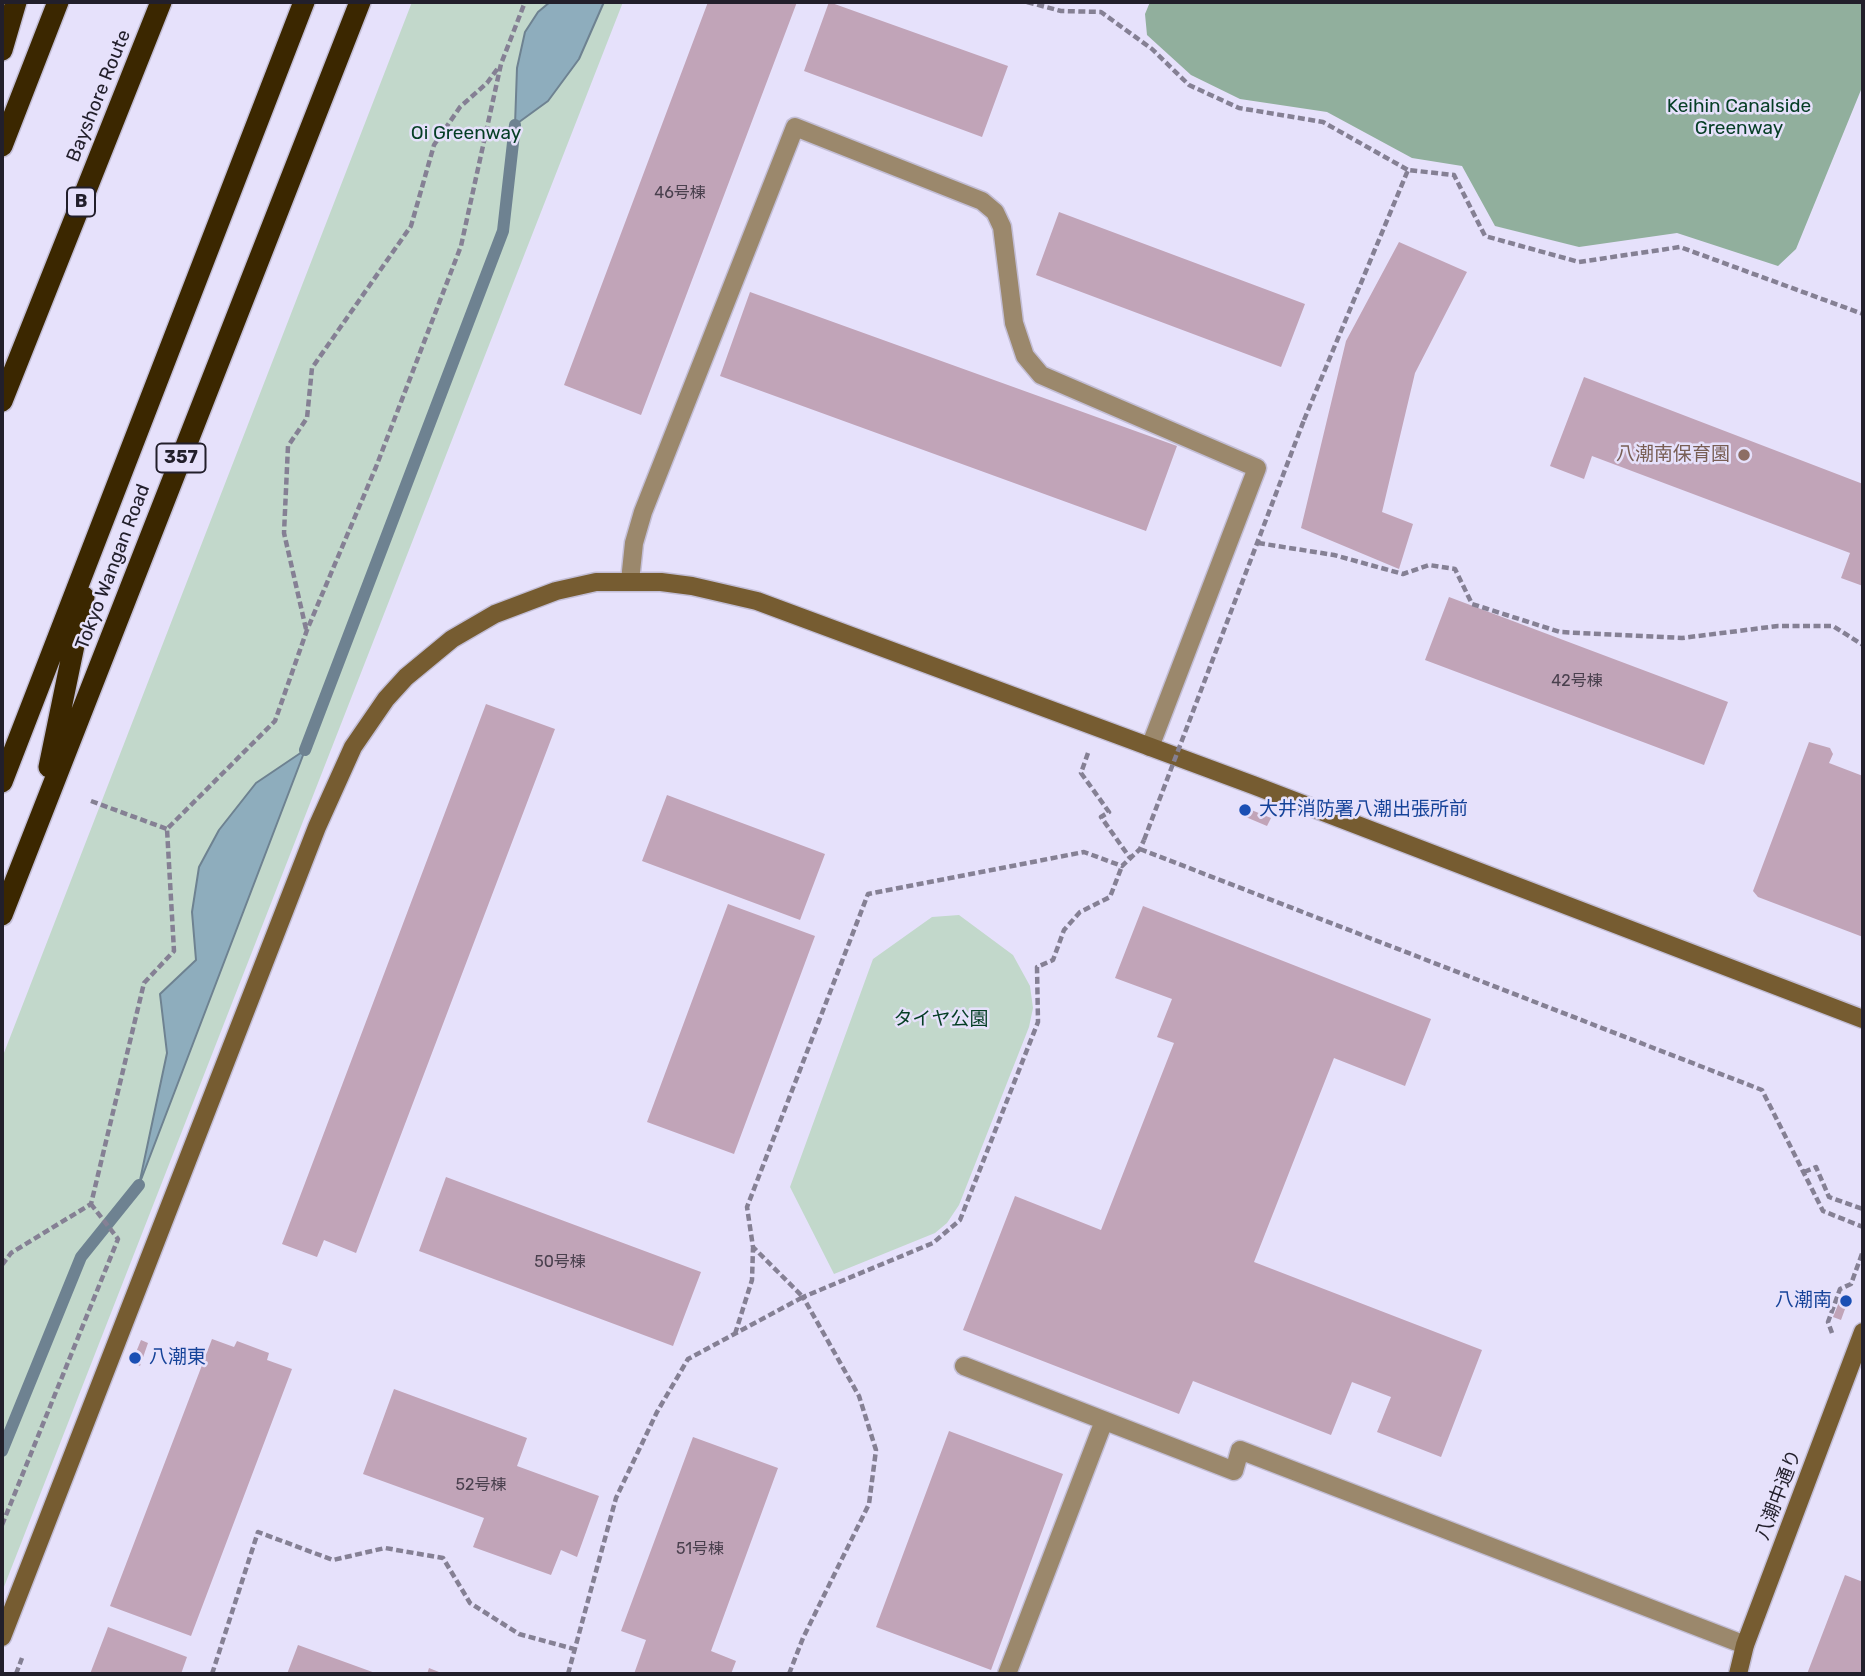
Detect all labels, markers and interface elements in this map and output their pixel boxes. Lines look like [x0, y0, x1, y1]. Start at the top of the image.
street label: Bayshore Route [62, 27, 136, 165]
park label: Keihin Canalside Greenway [1667, 96, 1811, 140]
park label: Oi Greenway [411, 123, 521, 145]
house number: 46号棟 [654, 183, 706, 203]
road number: B [67, 188, 95, 216]
road number: 357 [156, 444, 206, 472]
place label: 八潮南保育園 [1616, 444, 1730, 466]
marker: 八潮南保育園 [1736, 447, 1752, 463]
street label: Tokyo Wangan Road [71, 481, 155, 653]
house number: 42号棟 [1551, 671, 1603, 691]
place label: 大井消防署八潮出張所前 [1259, 799, 1468, 821]
marker: 大井消防署八潮出張所前 [1237, 802, 1253, 818]
park label: タイヤ公園 [894, 1009, 988, 1031]
house number: 50号棟 [534, 1252, 586, 1272]
place label: 八潮南 [1775, 1290, 1832, 1312]
marker: 八潮南 [1838, 1293, 1854, 1309]
place label: 八潮東 [149, 1347, 206, 1369]
marker: 八潮東 [127, 1350, 143, 1366]
street label: 八潮中通り [1751, 1447, 1807, 1543]
house number: 52号棟 [456, 1475, 506, 1495]
house number: 51号棟 [676, 1539, 724, 1559]

